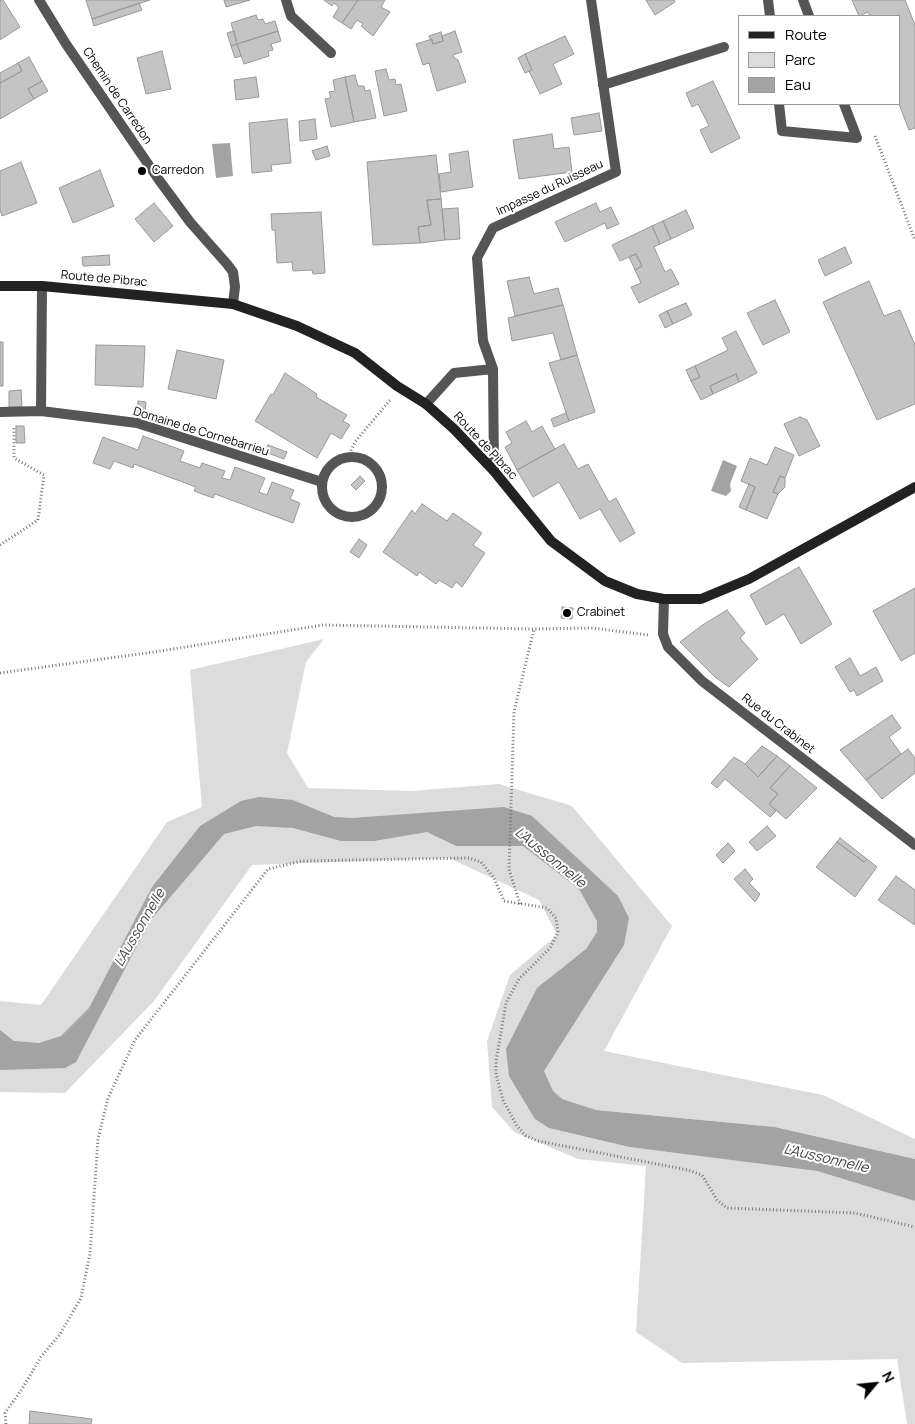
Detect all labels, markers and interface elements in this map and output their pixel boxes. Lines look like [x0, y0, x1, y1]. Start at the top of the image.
legend [738, 15, 900, 105]
text: Route [785, 24, 827, 45]
street label: Chemin de Carredon [79, 45, 155, 147]
text: Parc [785, 49, 816, 70]
text: Eau [785, 74, 811, 95]
street label: Impasse du Ruisseau [494, 157, 606, 219]
place label: Carredon [152, 164, 204, 178]
marker: Carredon [136, 165, 148, 177]
street label: Route de Pibrac [60, 268, 148, 290]
street label: Domaine de Cornebarrieu [131, 404, 271, 460]
street label: Route de Pibrac [450, 409, 520, 483]
place label: Crabinet [577, 606, 625, 620]
marker: Crabinet [561, 607, 573, 619]
street label: Rue du Crabinet [739, 691, 817, 757]
water label: L'Aussonnelle [511, 824, 589, 892]
water label: L'Aussonnelle [111, 886, 169, 970]
water label: L'Aussonnelle [782, 1141, 870, 1177]
north arrow [850, 1359, 900, 1409]
text: N [878, 1368, 899, 1386]

